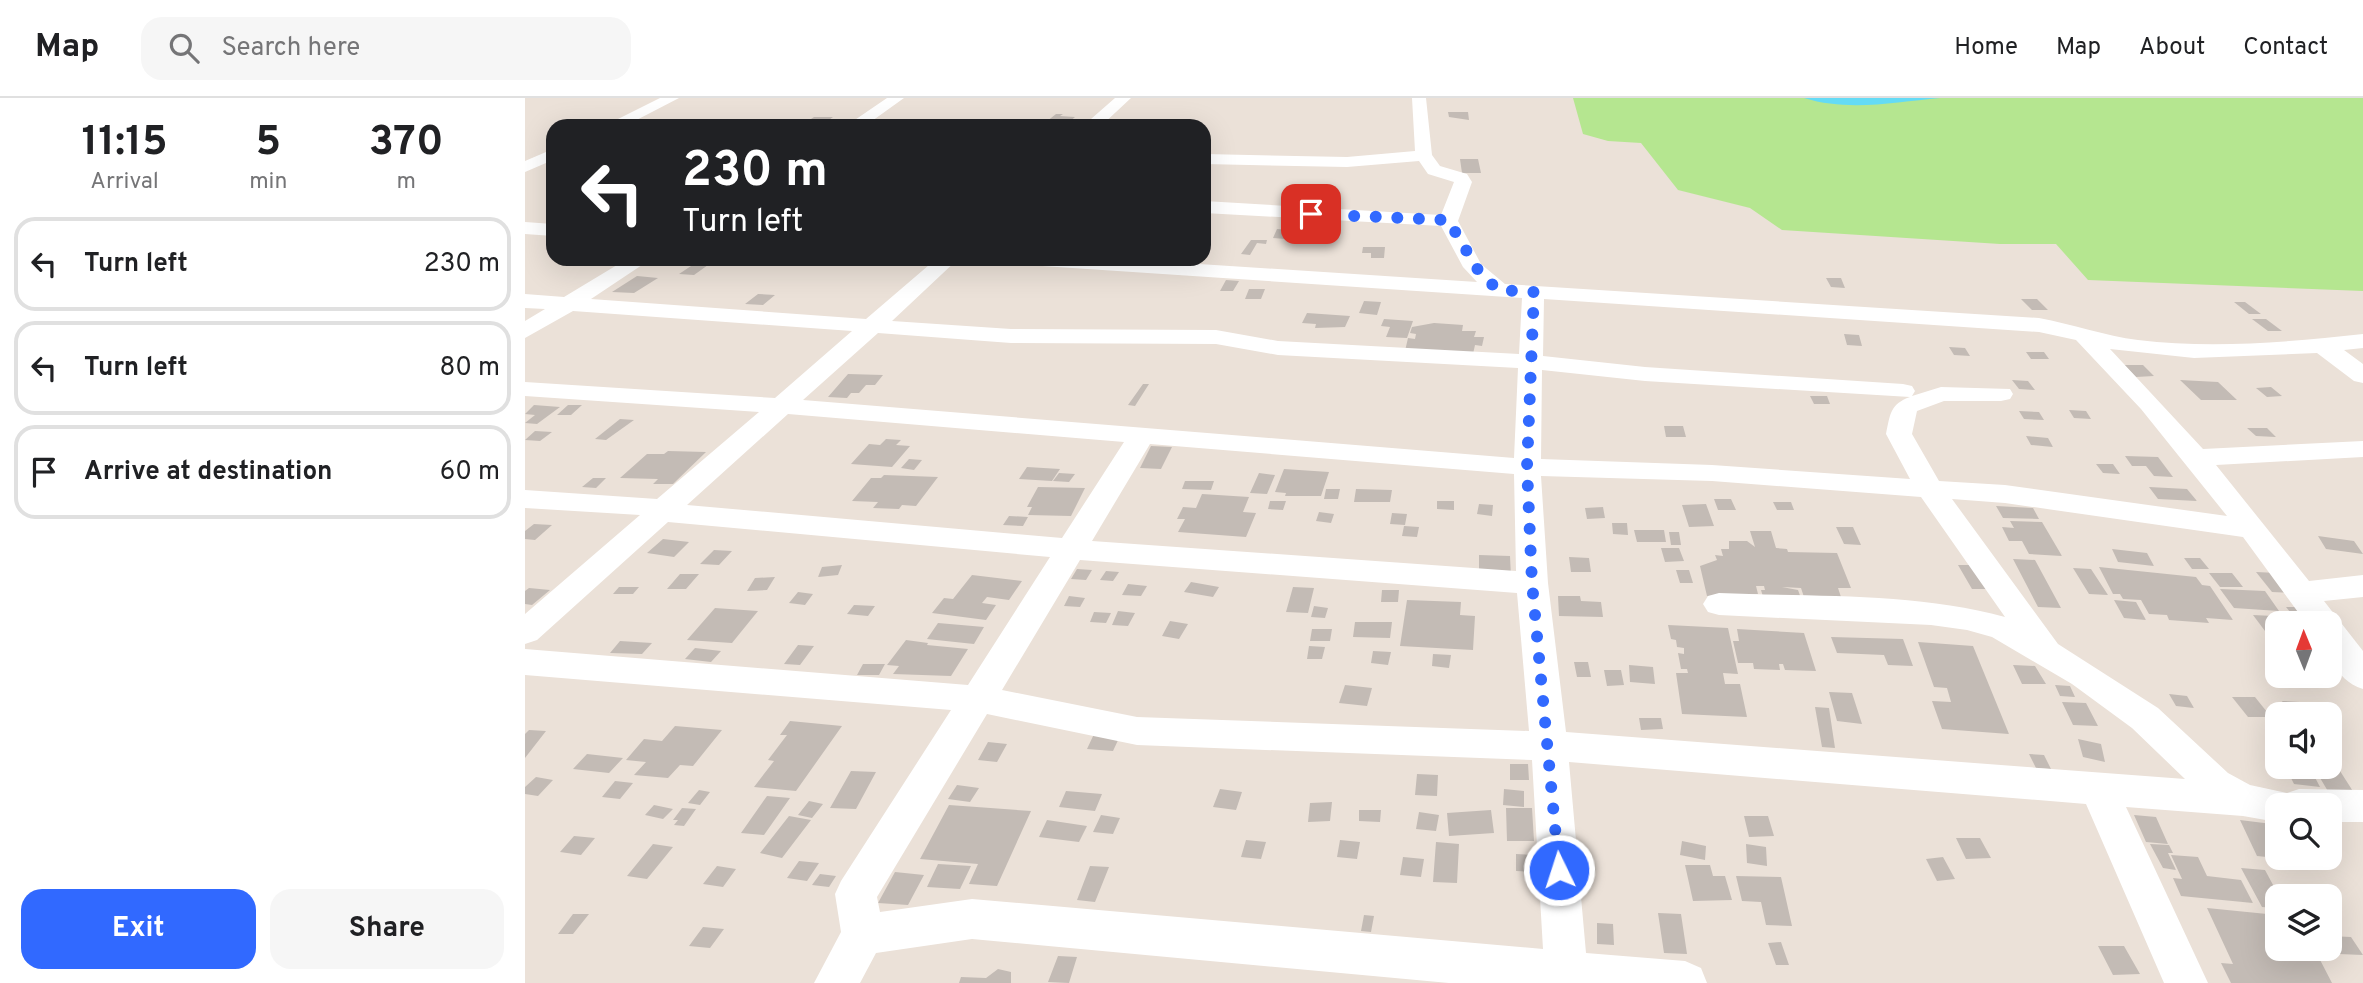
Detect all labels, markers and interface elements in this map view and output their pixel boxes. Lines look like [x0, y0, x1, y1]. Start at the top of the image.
search box [141, 17, 631, 80]
text: Map [35, 27, 99, 69]
icon: search [165, 29, 203, 67]
text: Search here [221, 32, 360, 65]
text: Home [1954, 33, 2018, 63]
text: Map [2056, 33, 2101, 63]
text: About [2139, 33, 2205, 63]
text: Contact [2243, 33, 2328, 63]
text: 11:15 [81, 117, 168, 170]
text: 5 [255, 117, 281, 170]
text: 370 [369, 117, 444, 170]
text: 230 m [682, 142, 828, 204]
icon: left [567, 147, 658, 238]
text: Arrival [90, 168, 159, 197]
text: min [249, 168, 287, 197]
text: m [396, 168, 416, 197]
pin [1281, 184, 1341, 244]
icon: arrive [1292, 195, 1330, 233]
text: Turn left [682, 203, 803, 243]
icon: left [25, 245, 63, 283]
text: Turn left [84, 248, 188, 281]
text: 230 m [424, 248, 500, 281]
icon: left [25, 349, 63, 387]
text: Turn left [84, 352, 188, 385]
text: 80 m [440, 352, 500, 385]
icon: arrive [25, 453, 63, 491]
text: Arrive at destination [84, 456, 332, 489]
text: 60 m [440, 456, 500, 489]
north arrow [2265, 611, 2341, 688]
map controls [2265, 611, 2342, 961]
button: sound [2265, 702, 2342, 779]
button: search [2265, 793, 2342, 870]
position arrow [1522, 833, 1596, 907]
button: layers [2265, 884, 2342, 961]
button: Exit [21, 889, 256, 969]
button: Share [270, 889, 504, 969]

